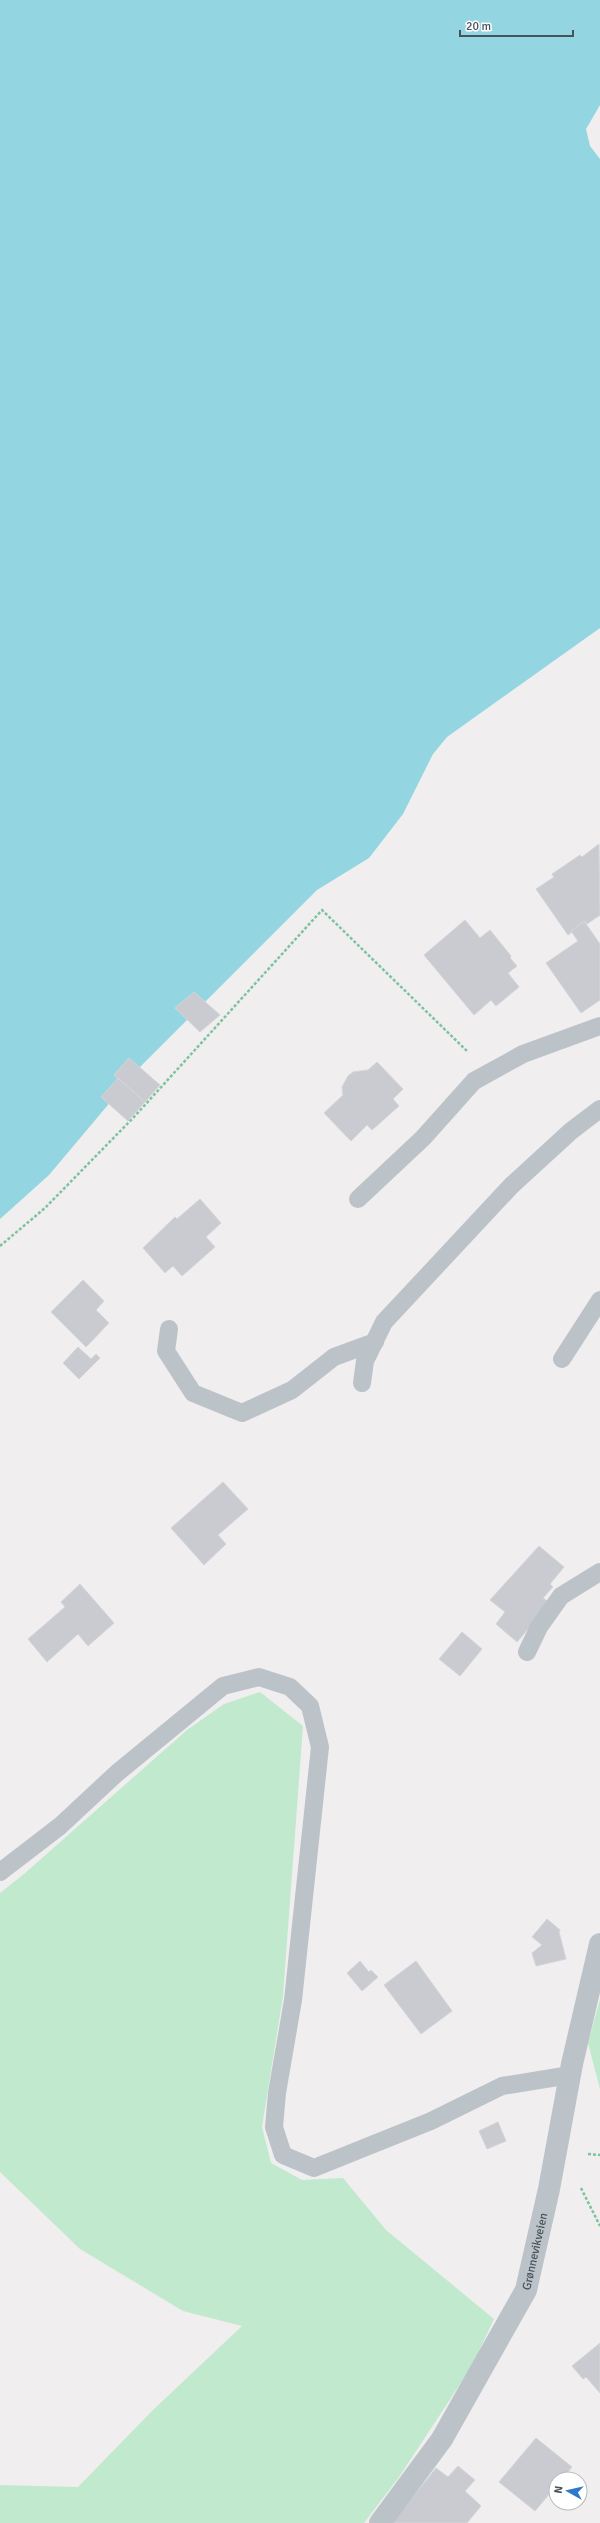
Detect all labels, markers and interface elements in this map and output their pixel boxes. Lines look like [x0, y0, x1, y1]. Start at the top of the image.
scale bar [460, 12, 573, 38]
text: 20 m [466, 19, 491, 34]
street label: Grønnevikveien [519, 2211, 551, 2292]
north arrow [548, 2471, 588, 2511]
text: N [552, 2485, 566, 2494]

